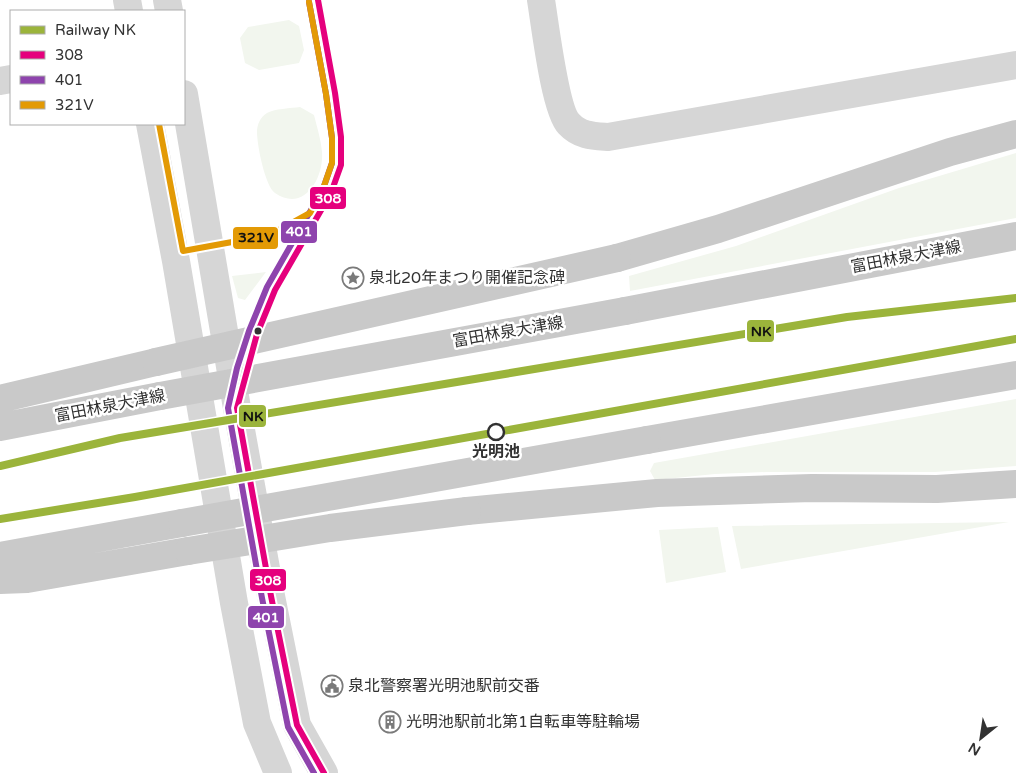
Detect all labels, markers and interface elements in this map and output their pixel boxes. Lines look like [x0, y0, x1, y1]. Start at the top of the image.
legend [10, 10, 185, 125]
text: Railway NK [55, 21, 136, 39]
text: 308 [55, 46, 83, 64]
text: 401 [55, 71, 83, 89]
text: 321V [55, 96, 94, 114]
line badge: 308 [309, 186, 347, 210]
text: 308 [315, 190, 341, 207]
line badge: 401 [280, 220, 318, 244]
text: 401 [286, 223, 312, 240]
line badge: 321V [232, 226, 279, 250]
text: 321V [238, 229, 274, 246]
street label: 富田林泉大津線 [849, 236, 963, 278]
place icon: 泉北20年まつり開催記念碑 [341, 266, 365, 290]
place label: 泉北20年まつり開催記念碑 [369, 268, 565, 288]
street label: 富田林泉大津線 [451, 312, 565, 352]
line badge: NK [746, 319, 775, 343]
text: NK [751, 323, 772, 340]
unlabelled marker [253, 326, 263, 336]
street label: 富田林泉大津線 [53, 385, 167, 427]
line badge: NK [238, 404, 267, 428]
text: NK [243, 408, 264, 425]
marker: 光明池 [487, 423, 505, 441]
place label: 光明池 [472, 442, 520, 462]
line badge: 308 [249, 568, 287, 592]
text: 308 [255, 572, 281, 589]
line badge: 401 [247, 605, 285, 629]
text: 401 [253, 609, 279, 626]
public building icon: 泉北警察署光明池駅前交番 [320, 674, 344, 698]
place label: 泉北警察署光明池駅前交番 [348, 676, 540, 696]
building icon: 光明池駅前北第1自転車等駐輪場 [378, 710, 402, 734]
place label: 光明池駅前北第1自転車等駐輪場 [406, 712, 640, 732]
north arrow [956, 713, 1006, 763]
text: N [966, 739, 984, 759]

